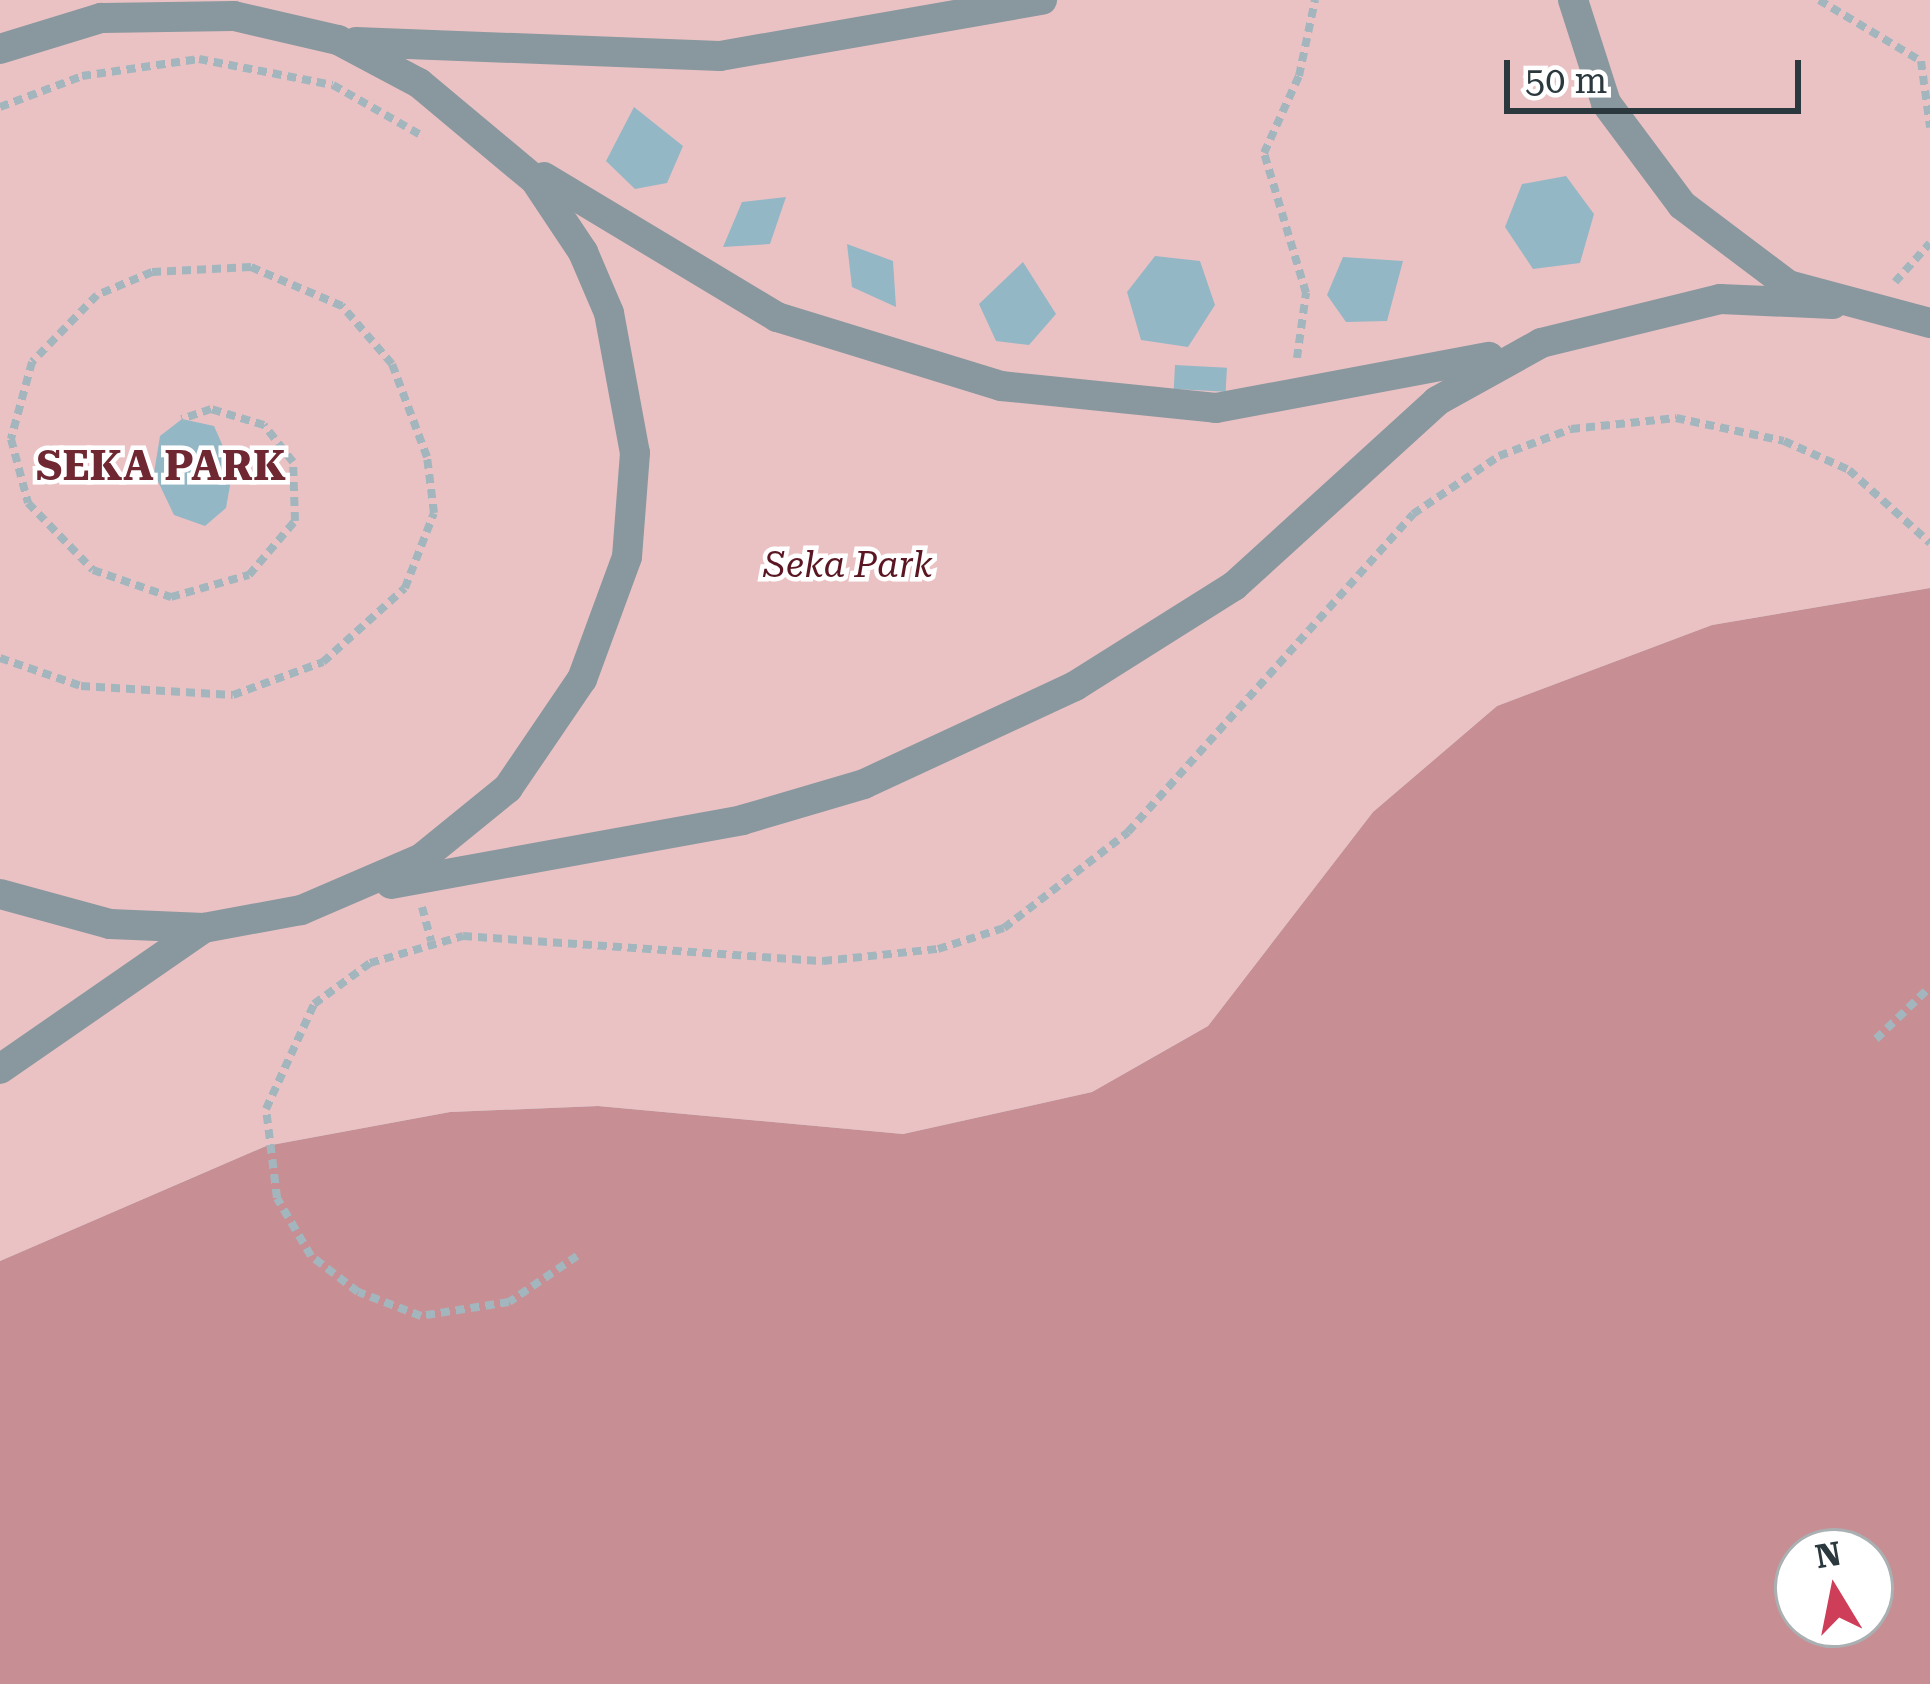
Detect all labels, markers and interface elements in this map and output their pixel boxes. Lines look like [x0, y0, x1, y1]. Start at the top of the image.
scale bar [1510, 36, 1807, 110]
text: 50 m [1525, 60, 1607, 102]
district label: SEKA PARK [36, 441, 286, 491]
park label: Seka Park [764, 544, 932, 588]
north arrow [1774, 1528, 1894, 1648]
text: N [1812, 1534, 1844, 1576]

